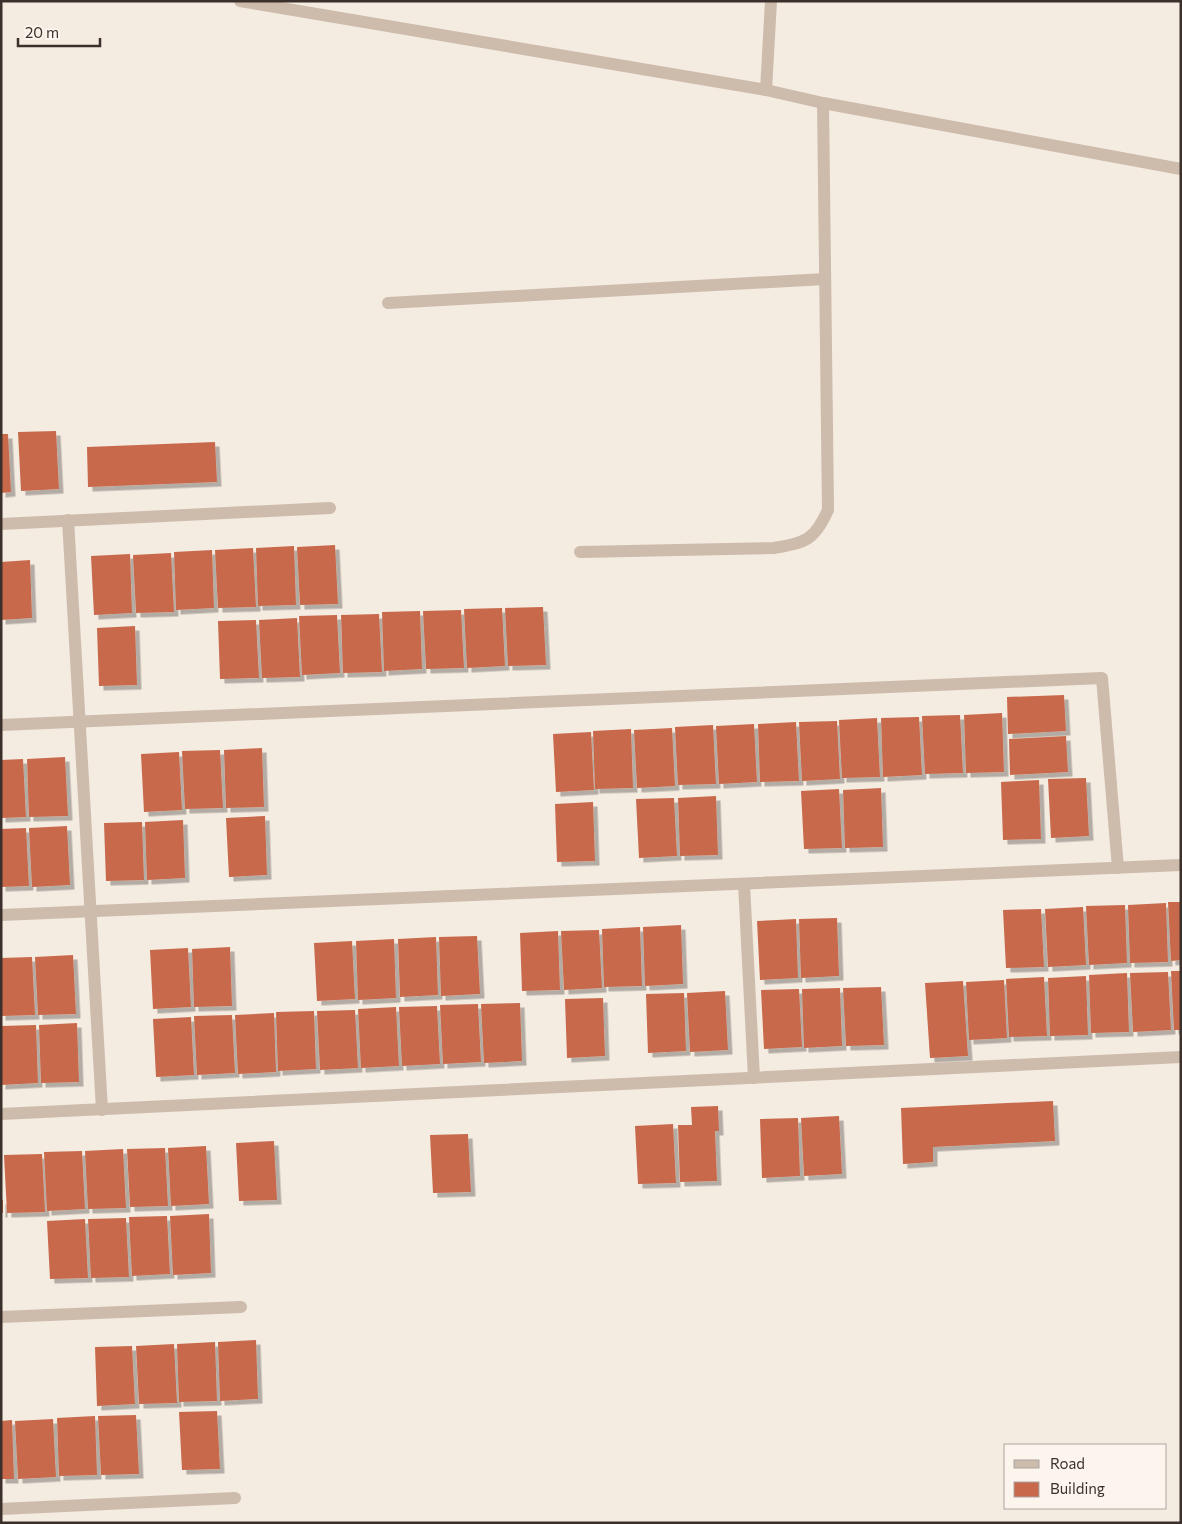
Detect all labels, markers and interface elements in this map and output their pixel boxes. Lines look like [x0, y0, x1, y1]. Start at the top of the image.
scale bar [18, 15, 100, 47]
text: 20 m [25, 23, 59, 41]
legend [1004, 1444, 1167, 1509]
text: Road [1050, 1454, 1085, 1472]
text: Building [1050, 1479, 1105, 1497]

